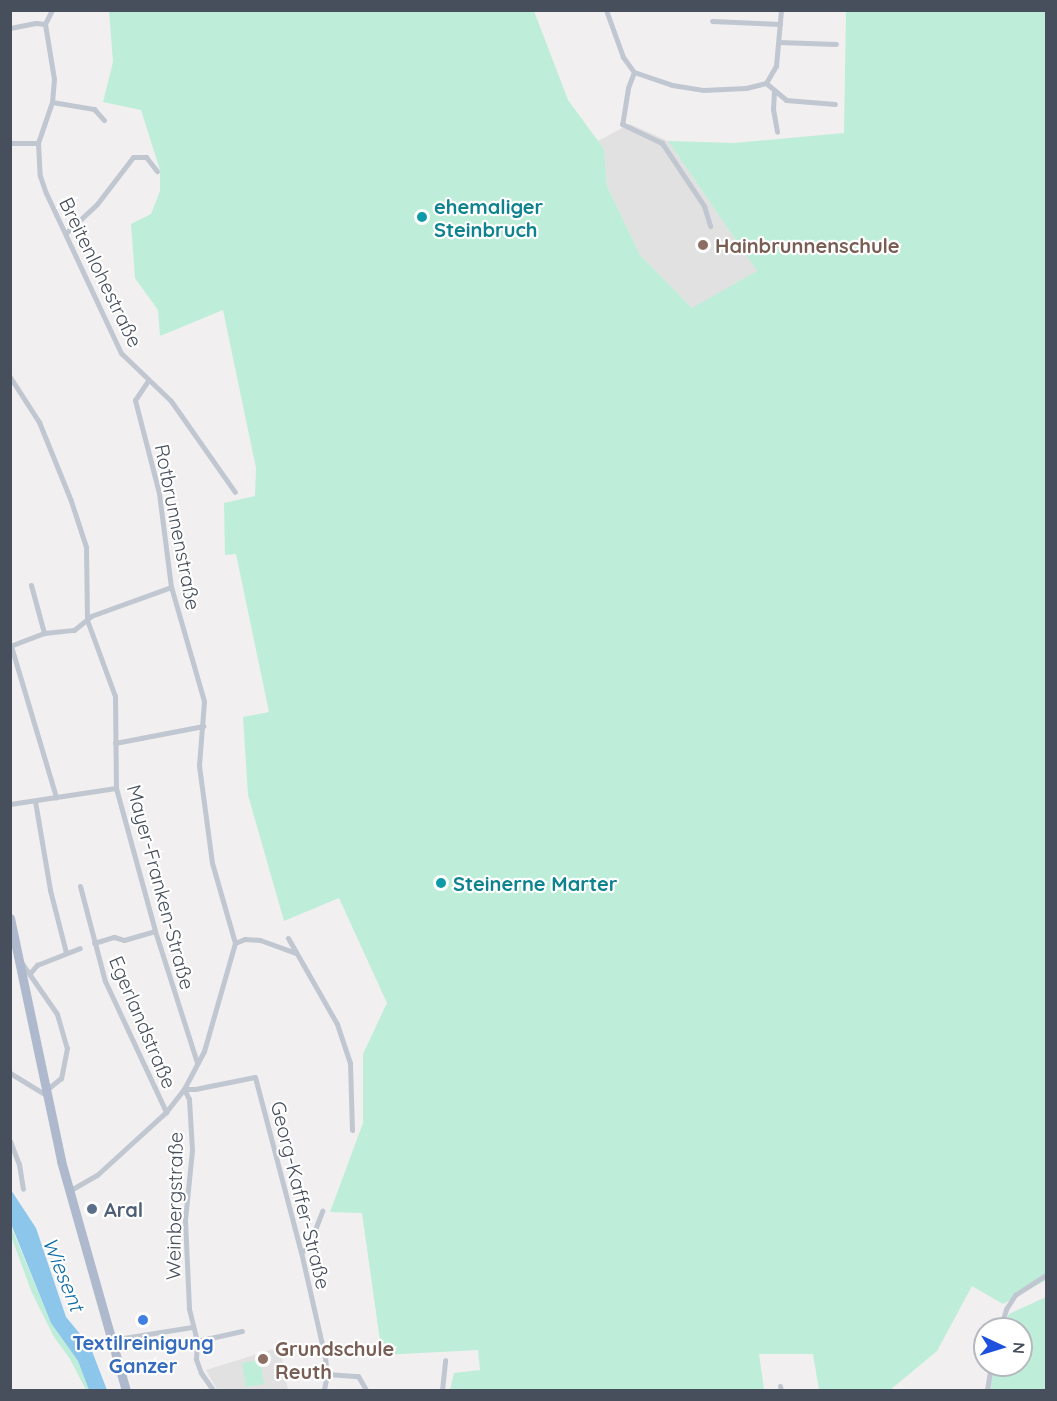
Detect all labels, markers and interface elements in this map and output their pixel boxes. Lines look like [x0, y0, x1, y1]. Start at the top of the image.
street label: Breitenlohestraße [54, 193, 148, 351]
place label: ehemaliger Steinbruch [434, 194, 543, 241]
marker: ehemaliger Steinbruch [415, 210, 429, 224]
place label: Hainbrunnenschule [715, 233, 900, 257]
marker: Hainbrunnenschule [696, 238, 710, 252]
street label: Rotbrunnenstraße [150, 442, 206, 612]
street label: Mayer-Franken-Straße [122, 782, 200, 992]
place label: Steinerne Marter [453, 871, 617, 895]
marker: Steinerne Marter [434, 876, 448, 890]
street label: Egerlandstraße [104, 952, 182, 1092]
street label: Georg-Kaffer-Straße [266, 1099, 336, 1291]
street label: Weinbergstraße [161, 1132, 187, 1280]
place label: Aral [104, 1197, 143, 1221]
marker: Aral [85, 1202, 99, 1216]
water label: Wiesent [38, 1233, 90, 1315]
marker: Textilreinigung Ganzer [136, 1313, 150, 1327]
north arrow [973, 1317, 1033, 1377]
place label: Textilreinigung Ganzer [72, 1330, 214, 1377]
place label: Grundschule Reuth [275, 1336, 394, 1383]
text: N [1009, 1342, 1029, 1355]
marker: Grundschule Reuth [256, 1352, 270, 1366]

